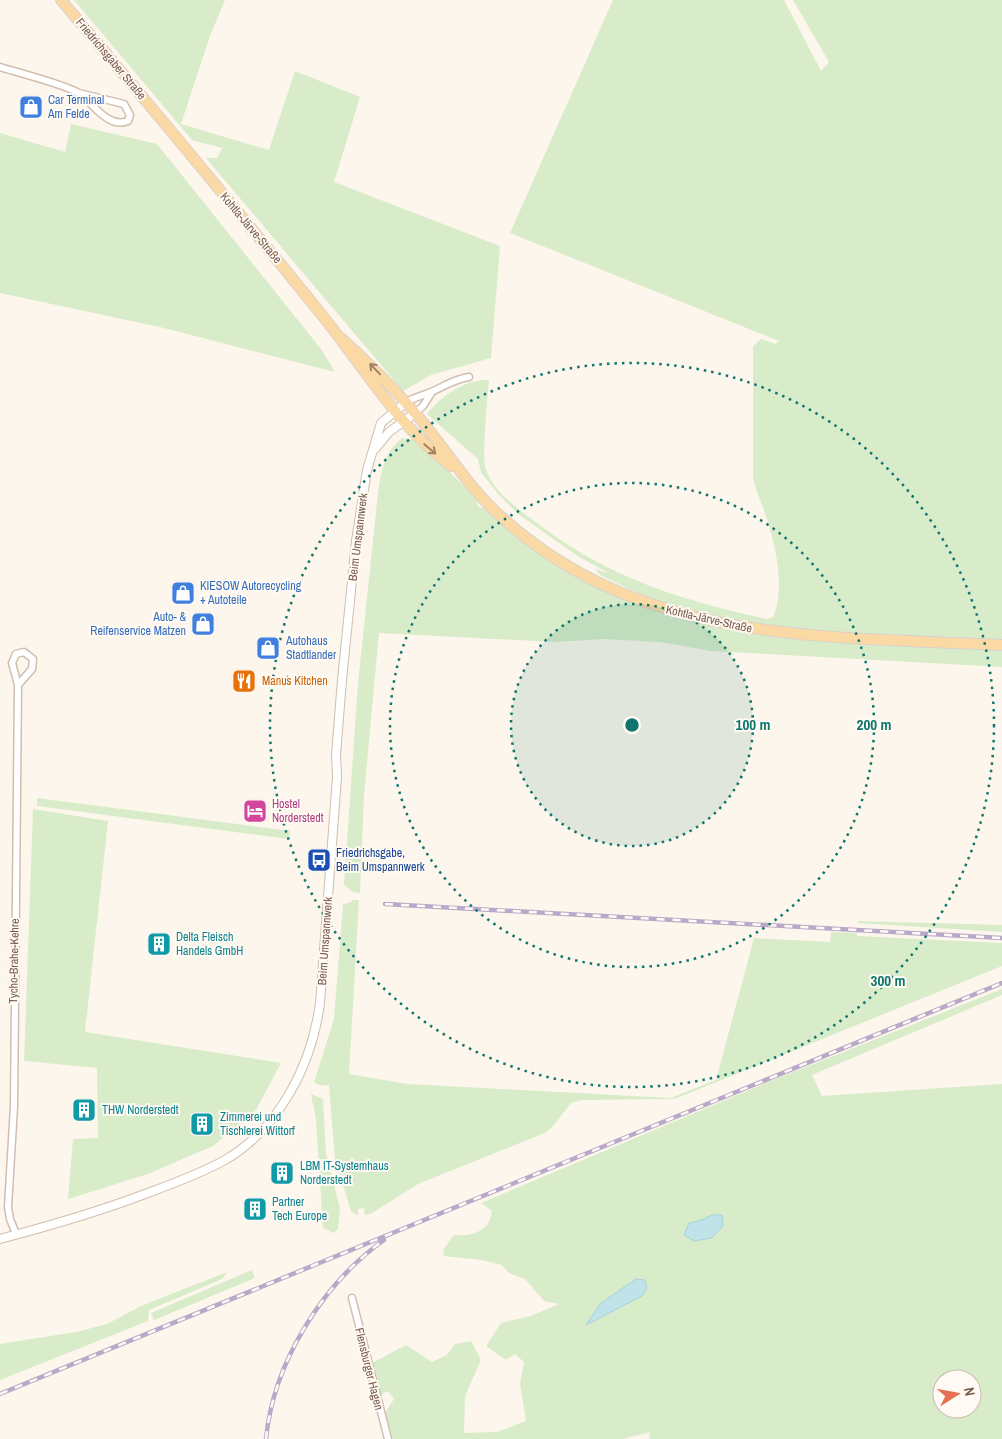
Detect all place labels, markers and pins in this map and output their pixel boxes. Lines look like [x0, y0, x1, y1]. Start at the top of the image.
place label: Car Terminal Am Felde [47, 92, 104, 122]
shop icon: Car Terminal Am Felde [18, 94, 44, 120]
place label: KIESOW Autorecycling + Autoteile [200, 578, 302, 608]
shop icon: KIESOW Autorecycling + Autoteile [170, 580, 196, 606]
place label: Auto- & Reifenservice Matzen [90, 609, 186, 639]
shop icon: Auto- & Reifenservice Matzen [190, 611, 216, 637]
place label: Autohaus Stadtlander [285, 633, 337, 663]
shop icon: Autohaus Stadtlander [255, 635, 281, 661]
restaurant icon: Manu´s Kitchen [231, 668, 257, 694]
place label: Manu´s Kitchen [262, 673, 328, 689]
centre of rings [623, 716, 641, 734]
place label: Hostel Norderstedt [272, 796, 324, 826]
hotel icon: Hostel Norderstedt [242, 798, 268, 824]
place label: Friedrichsgabe, Beim Umspannwerk [336, 845, 425, 875]
bus stop icon: Friedrichsgabe, Beim Umspannwerk [306, 847, 332, 873]
place label: Delta Fleisch Handels GmbH [176, 929, 243, 959]
building icon: Delta Fleisch Handels GmbH [146, 931, 172, 957]
building icon: THW Norderstedt [71, 1097, 97, 1123]
place label: THW Norderstedt [102, 1102, 179, 1118]
place label: Zimmerei und Tischlerei Wittorf [220, 1109, 295, 1139]
building icon: Zimmerei und Tischlerei Wittorf [189, 1111, 215, 1137]
place label: LBM IT-Systemhaus Norderstedt [300, 1158, 389, 1188]
building icon: LBM IT-Systemhaus Norderstedt [269, 1160, 295, 1186]
place label: Partner Tech Europe [272, 1194, 327, 1224]
building icon: Partner Tech Europe [242, 1196, 268, 1222]

